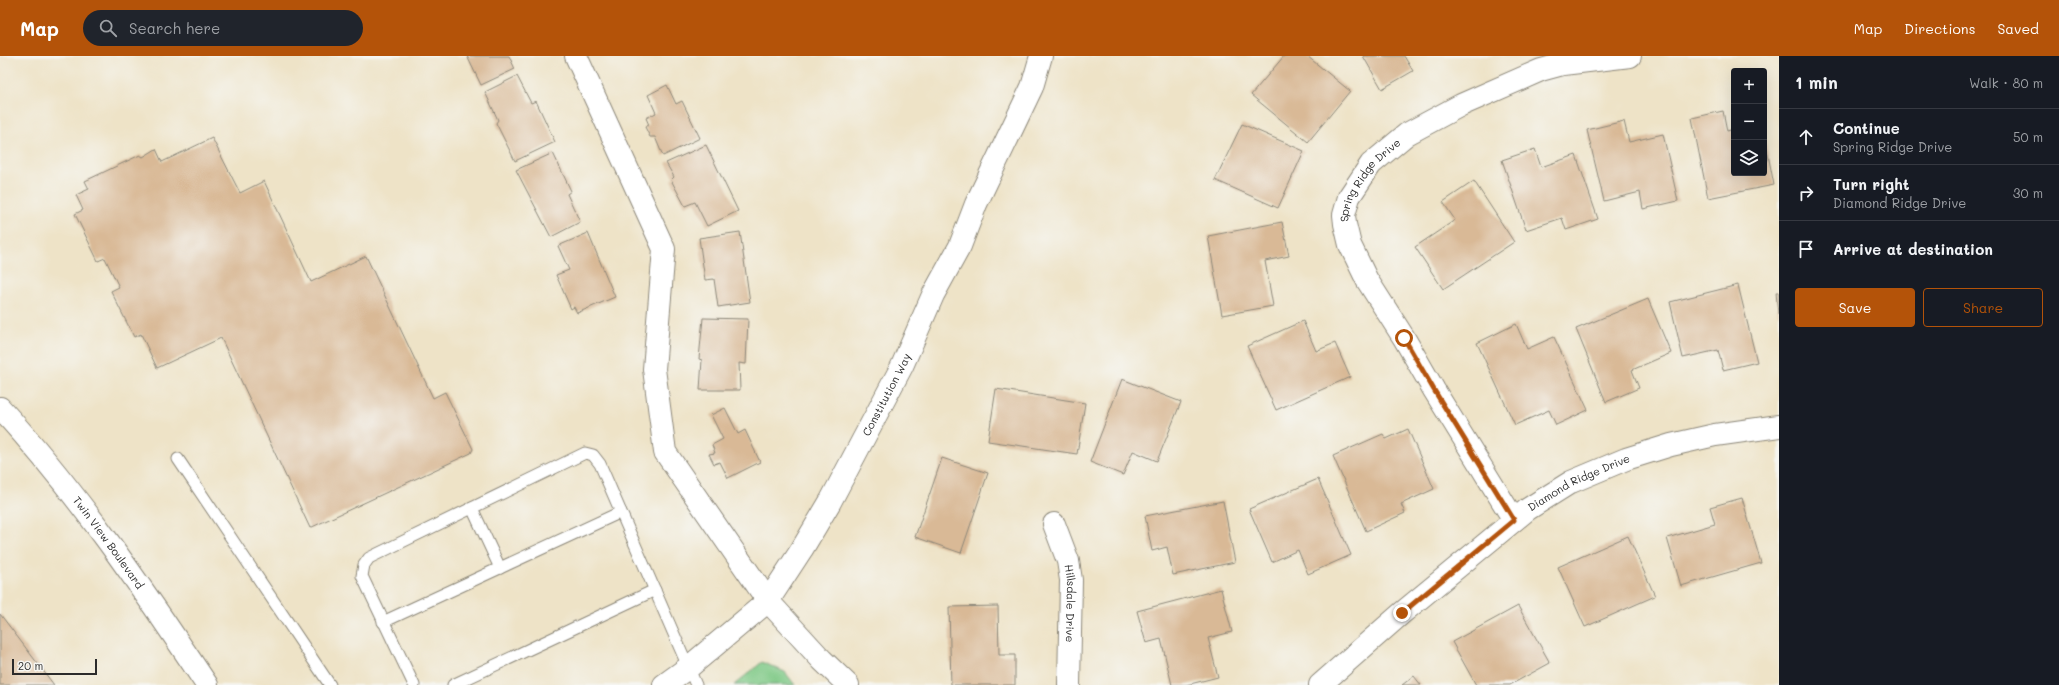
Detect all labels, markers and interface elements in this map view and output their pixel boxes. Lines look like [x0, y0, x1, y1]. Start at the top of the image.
search box [83, 10, 363, 46]
text: Map [20, 16, 59, 41]
icon: search [97, 17, 119, 39]
text: Search here [129, 18, 220, 38]
text: Map [1854, 19, 1882, 38]
text: Directions [1904, 19, 1975, 38]
text: Saved [1997, 19, 2039, 38]
map controls [1731, 68, 1767, 176]
button: + [1731, 68, 1767, 104]
text: 1 min [1795, 71, 1838, 93]
text: Walk · 80 m [1969, 74, 2043, 91]
button: − [1731, 104, 1767, 140]
text: Continue [1833, 118, 1900, 138]
icon: ahead [1795, 126, 1817, 148]
text: 50 m [2013, 128, 2043, 145]
street label: Spring Ridge Drive [1336, 135, 1403, 222]
text: Spring Ridge Drive [1833, 138, 1952, 155]
button: layers [1731, 140, 1767, 176]
text: Turn right [1833, 174, 1910, 194]
icon: right [1795, 182, 1817, 204]
text: 30 m [2013, 184, 2043, 201]
text: Diamond Ridge Drive [1833, 194, 1966, 211]
icon: arrive [1795, 238, 1817, 260]
text: Arrive at destination [1833, 239, 1993, 259]
button: Save [1795, 288, 1915, 327]
button: Share [1923, 288, 2043, 327]
route start [1395, 329, 1413, 347]
street label: Constitution Way [858, 350, 914, 438]
street label: Diamond Ridge Drive [1525, 450, 1632, 514]
street label: Twin View Boulevard [70, 493, 148, 592]
street label: Hillsdale Drive [1062, 563, 1079, 643]
route end [1393, 604, 1411, 622]
scale bar [12, 657, 97, 676]
text: 20 m [18, 658, 43, 673]

